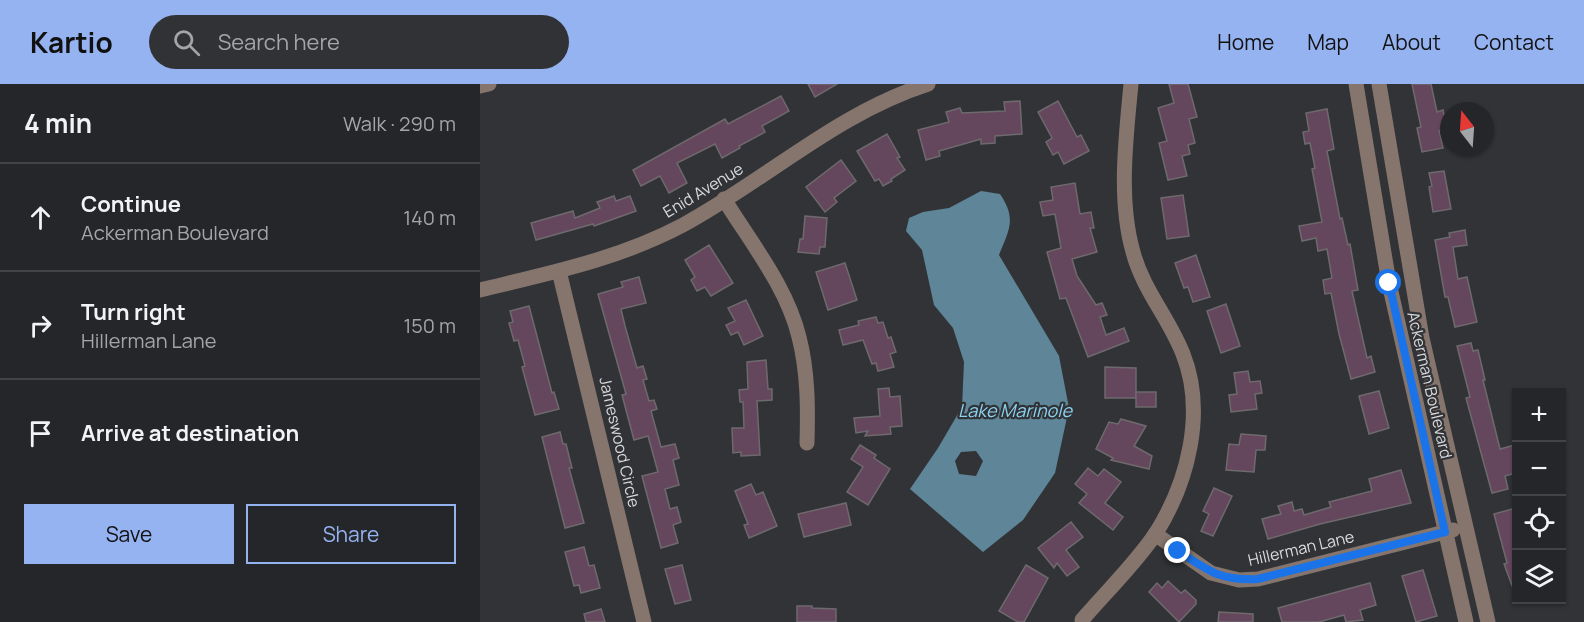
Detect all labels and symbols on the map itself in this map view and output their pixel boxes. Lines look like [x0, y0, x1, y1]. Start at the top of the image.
north arrow [1440, 102, 1494, 156]
street label: Enid Avenue [659, 157, 747, 223]
route start [1375, 269, 1401, 295]
street label: Ackerman Boulevard [1402, 309, 1458, 461]
street label: Jameswood Circle [594, 375, 646, 509]
water label: Lake Marinole [958, 398, 1073, 422]
street label: Hillerman Lane [1246, 525, 1356, 571]
route end [1164, 537, 1190, 563]

